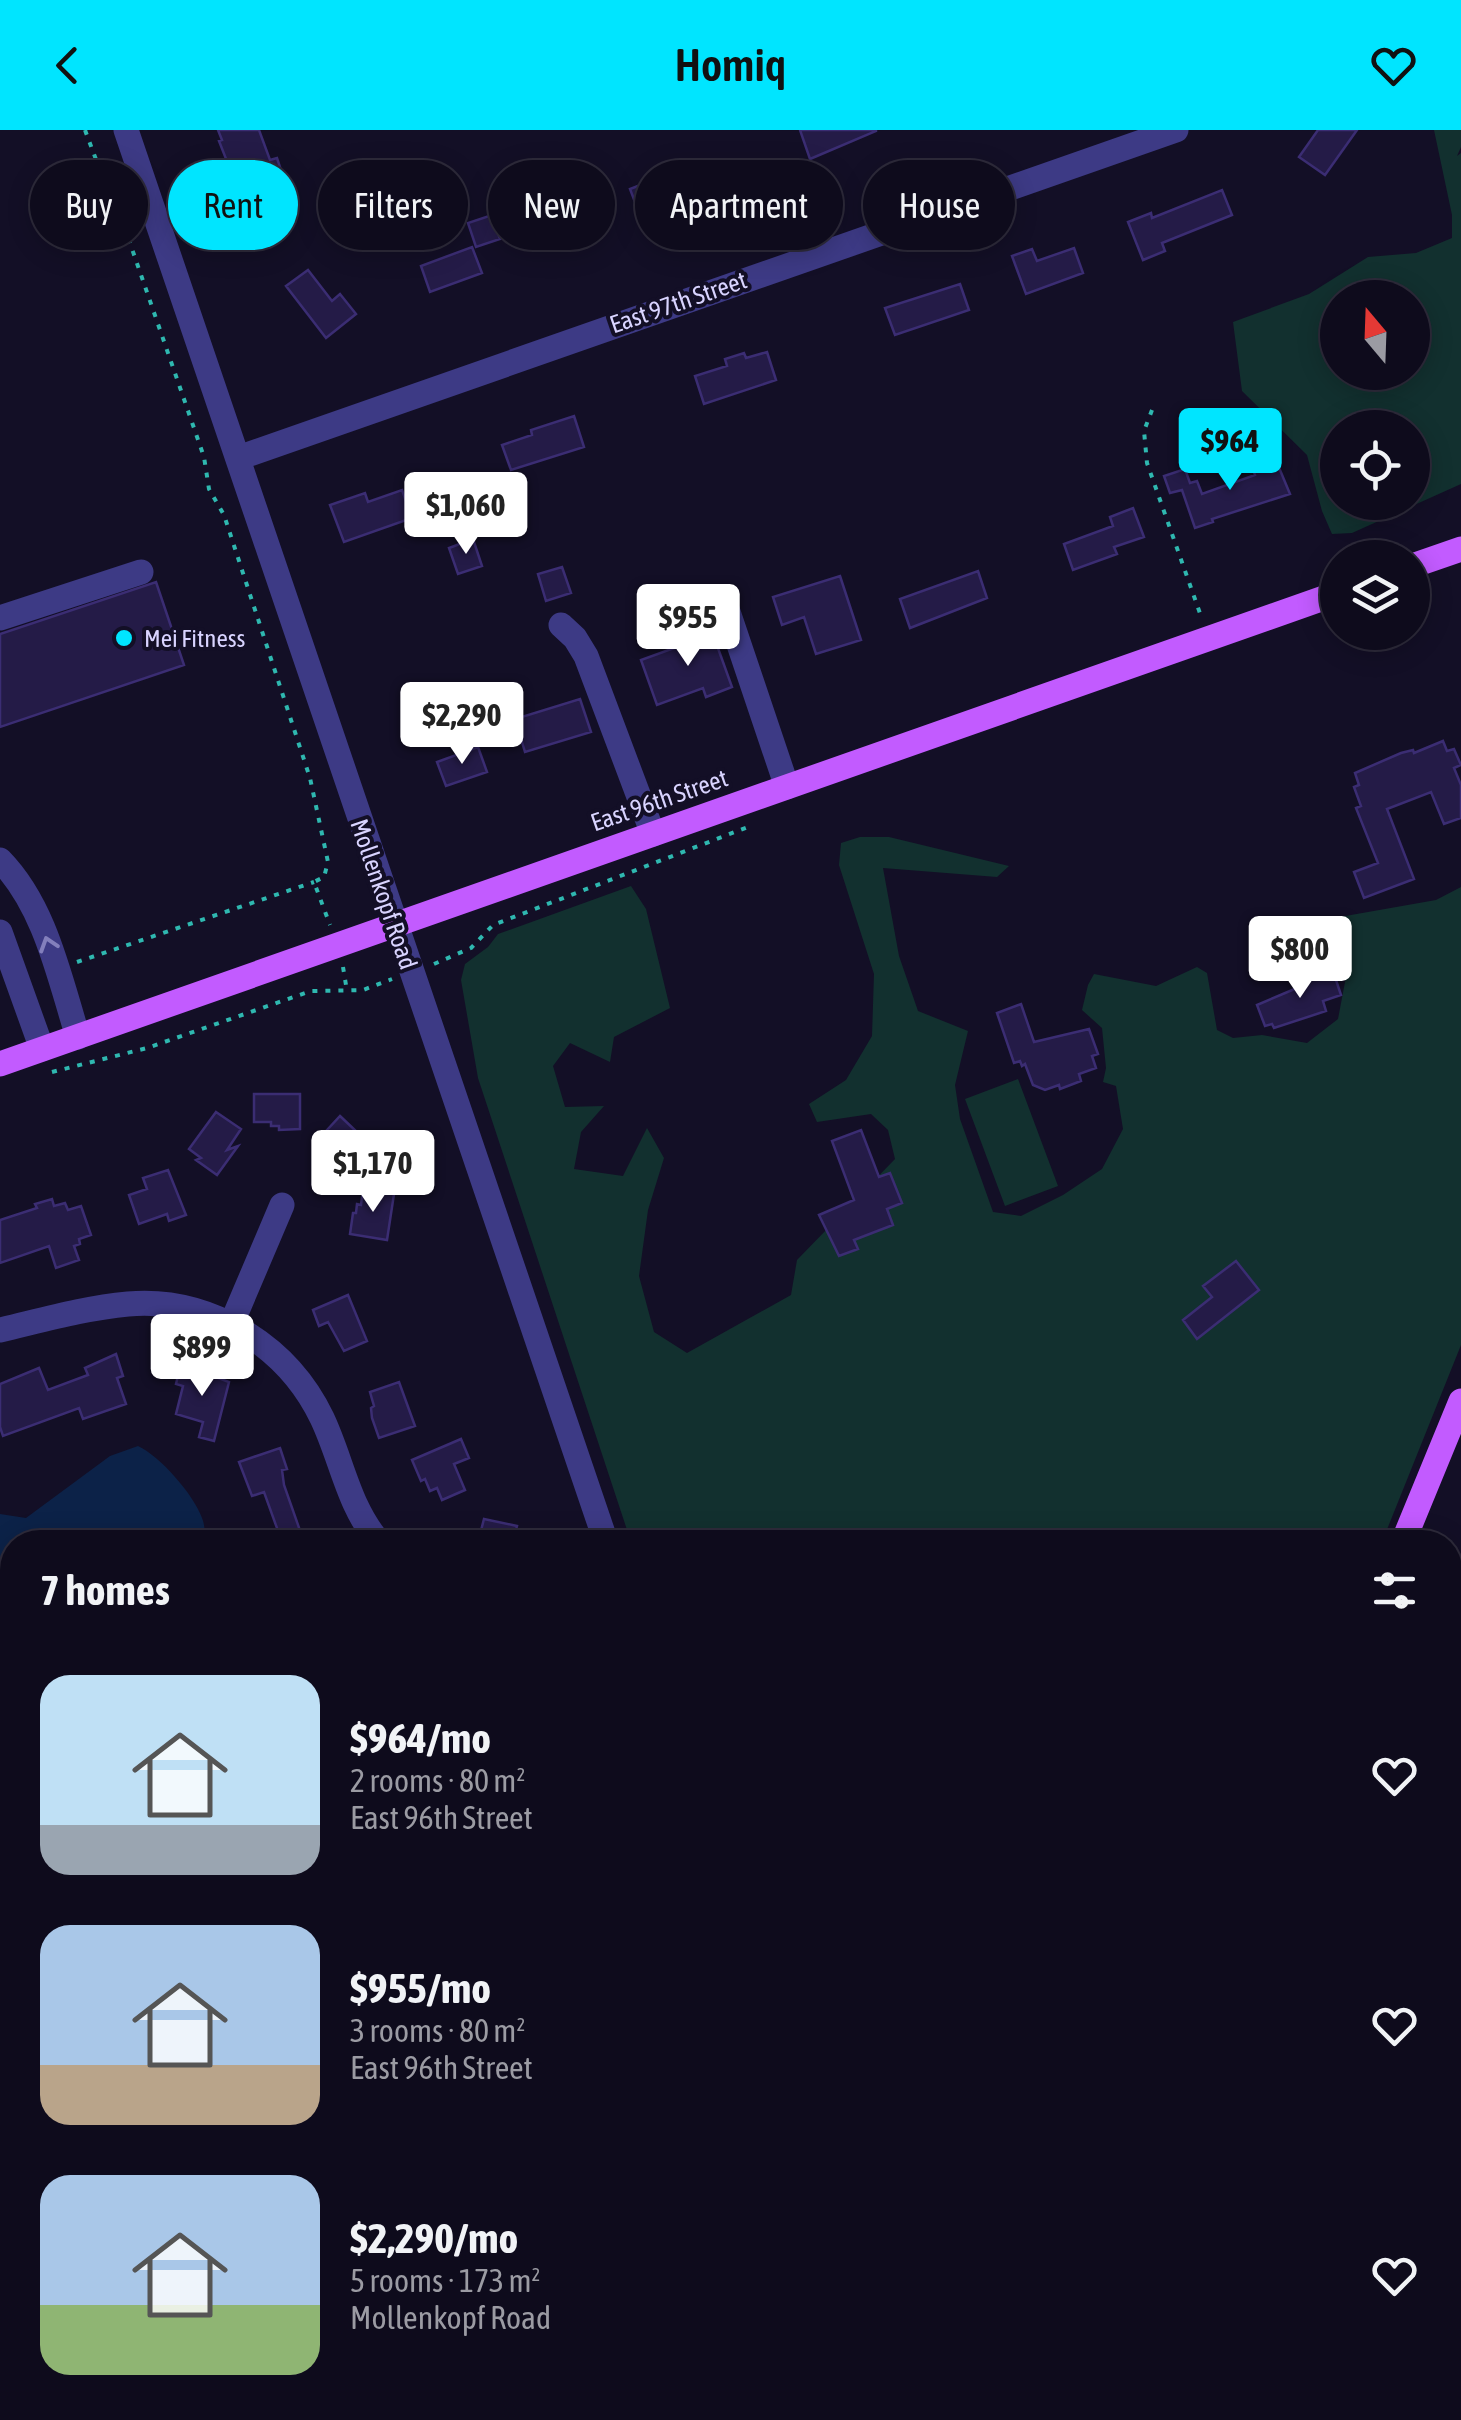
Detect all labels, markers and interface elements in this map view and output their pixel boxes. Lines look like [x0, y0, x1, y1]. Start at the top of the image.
icon: back [40, 38, 95, 93]
icon: heart [1366, 38, 1421, 93]
text: Homiq [675, 39, 786, 91]
chip: Buy [30, 160, 148, 250]
chip: Rent [168, 160, 298, 250]
chip: Filters [318, 160, 468, 250]
chip: New [488, 160, 615, 250]
chip: Apartment [635, 160, 843, 250]
chip: House [863, 160, 1015, 250]
street label: East 97th Street [606, 266, 750, 338]
north arrow [1320, 280, 1430, 390]
map controls [1320, 280, 1430, 650]
pin: $964 [1171, 408, 1289, 493]
button: locate [1320, 410, 1430, 520]
text: $964 [1201, 422, 1259, 459]
pin: $1,060 [385, 472, 547, 557]
text: $1,060 [426, 486, 506, 523]
button: layers [1320, 540, 1430, 650]
pin: $955 [629, 584, 747, 669]
text: $955 [659, 598, 717, 635]
place label: Mei Fitness [144, 624, 246, 652]
marker: Mei Fitness [113, 627, 135, 649]
pin: $2,290 [381, 682, 543, 767]
text: $2,290 [422, 696, 502, 733]
street label: East 96th Street [587, 764, 731, 836]
street label: Mollenkopf Road [345, 815, 423, 973]
pin: $800 [1241, 916, 1359, 1001]
text: $800 [1271, 930, 1329, 967]
one-way arrow [39, 937, 59, 954]
pin: $1,170 [292, 1130, 454, 1215]
text: $1,170 [333, 1144, 413, 1181]
pin: $899 [143, 1314, 261, 1399]
text: $899 [173, 1328, 231, 1365]
icon: filters [1367, 1563, 1422, 1618]
text: 7 homes [40, 1566, 170, 1614]
text: $964/mo [350, 1714, 491, 1762]
icon: home [120, 1715, 240, 1835]
icon: heart [1367, 1748, 1422, 1803]
text: 2 rooms · 80 m² [350, 1762, 525, 1799]
text: East 96th Street [350, 1799, 533, 1836]
text: $955/mo [350, 1964, 491, 2012]
icon: home [120, 1965, 240, 2085]
icon: heart [1367, 1998, 1422, 2053]
text: 3 rooms · 80 m² [350, 2012, 525, 2049]
text: East 96th Street [350, 2049, 533, 2086]
text: $2,290/mo [350, 2214, 518, 2262]
icon: home [120, 2215, 240, 2335]
icon: heart [1367, 2248, 1422, 2303]
text: 5 rooms · 173 m² [350, 2262, 540, 2299]
text: Mollenkopf Road [350, 2299, 551, 2336]

